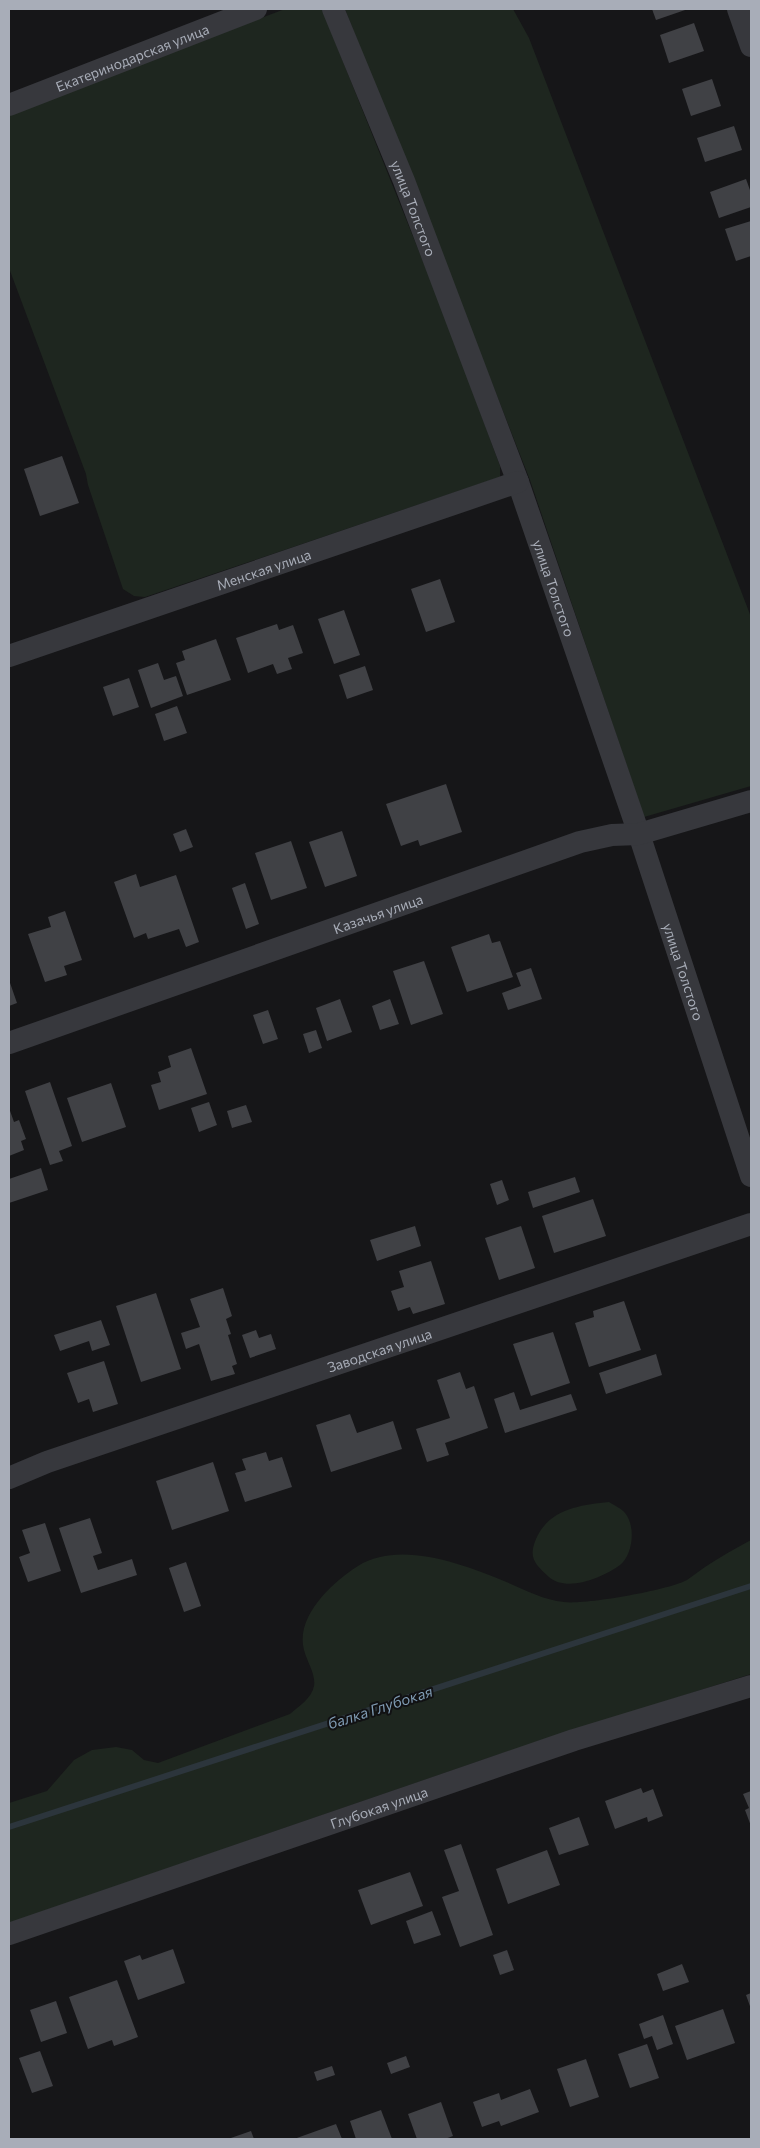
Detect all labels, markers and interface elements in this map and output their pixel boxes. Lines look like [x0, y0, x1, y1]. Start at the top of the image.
street label: Екатеринодарская улица [53, 20, 211, 95]
street label: улица Толстого [388, 158, 440, 259]
street label: улица Толстого [530, 537, 579, 639]
street label: Менская улица [214, 545, 313, 593]
street label: Казачья улица [331, 890, 425, 937]
street label: улица Толстого [660, 921, 708, 1023]
street label: Заводская улица [325, 1324, 434, 1375]
water label: балка Глубокая [325, 1682, 435, 1732]
street label: Глубокая улица [328, 1782, 430, 1832]

